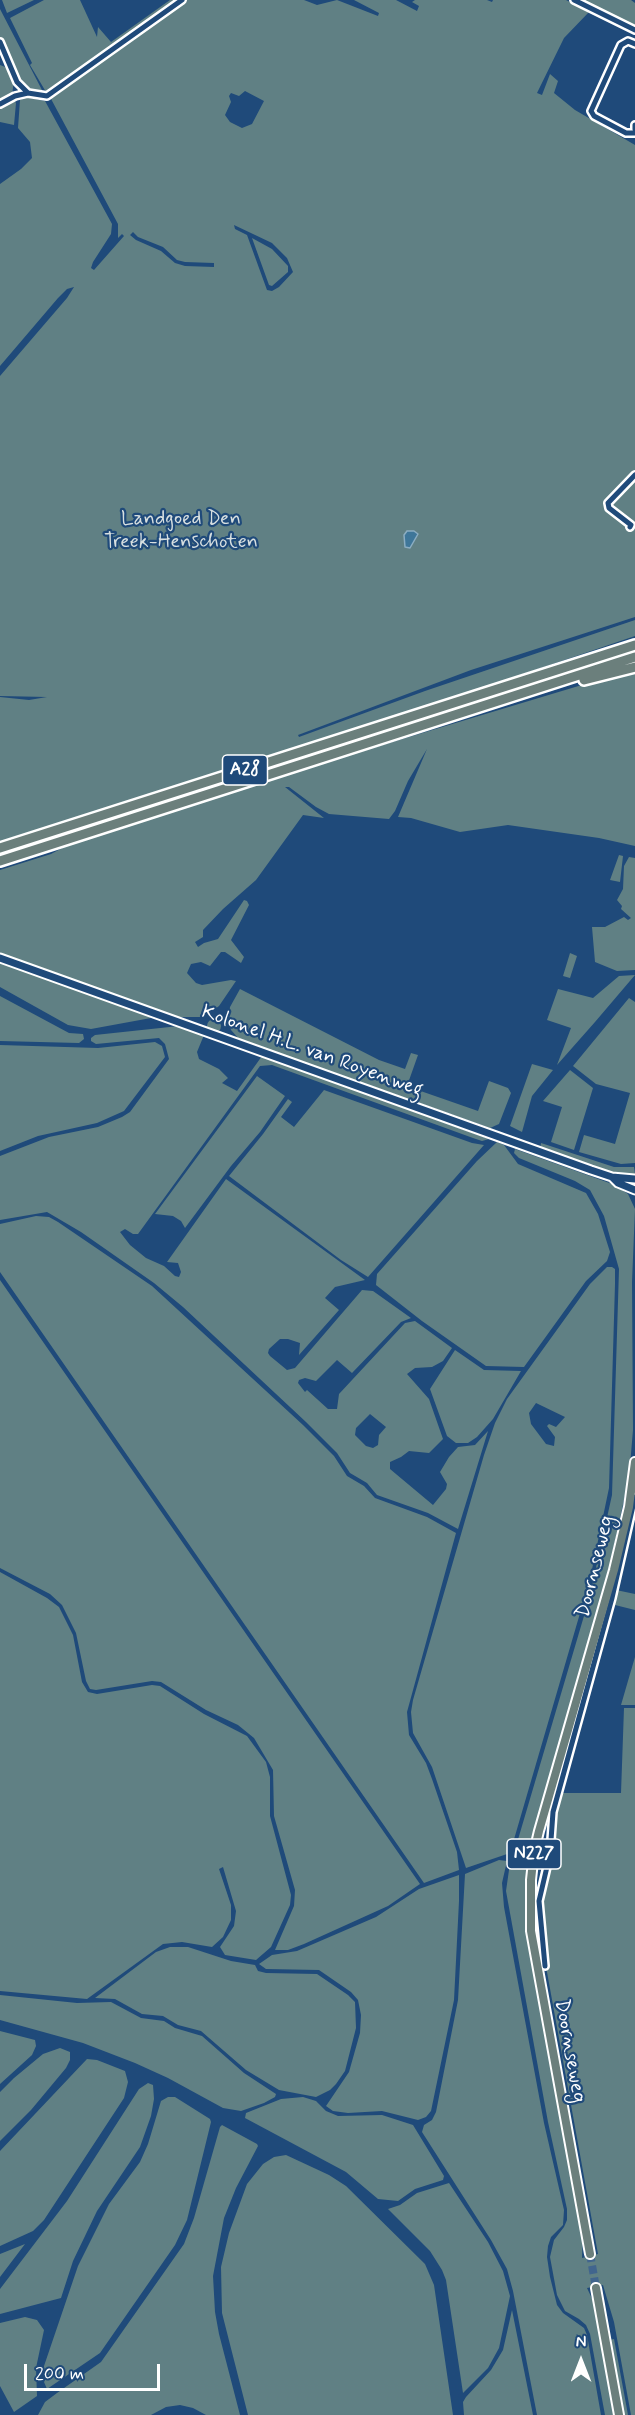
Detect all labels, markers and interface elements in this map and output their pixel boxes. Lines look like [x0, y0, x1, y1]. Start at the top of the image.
park label: Landgoed Den Treek-Henschoten [104, 508, 258, 555]
road number: A28 [222, 755, 268, 785]
street label: Kolonel H.L. van Royenweg [198, 1001, 426, 1103]
street label: Doornseweg [572, 1513, 620, 1621]
road number: N227 [507, 1839, 561, 1869]
street label: Doornseweg [548, 1997, 590, 2105]
north arrow [551, 2331, 611, 2391]
text: N [576, 2332, 586, 2353]
scale bar [27, 2352, 164, 2390]
text: 200 m [35, 2362, 84, 2386]

